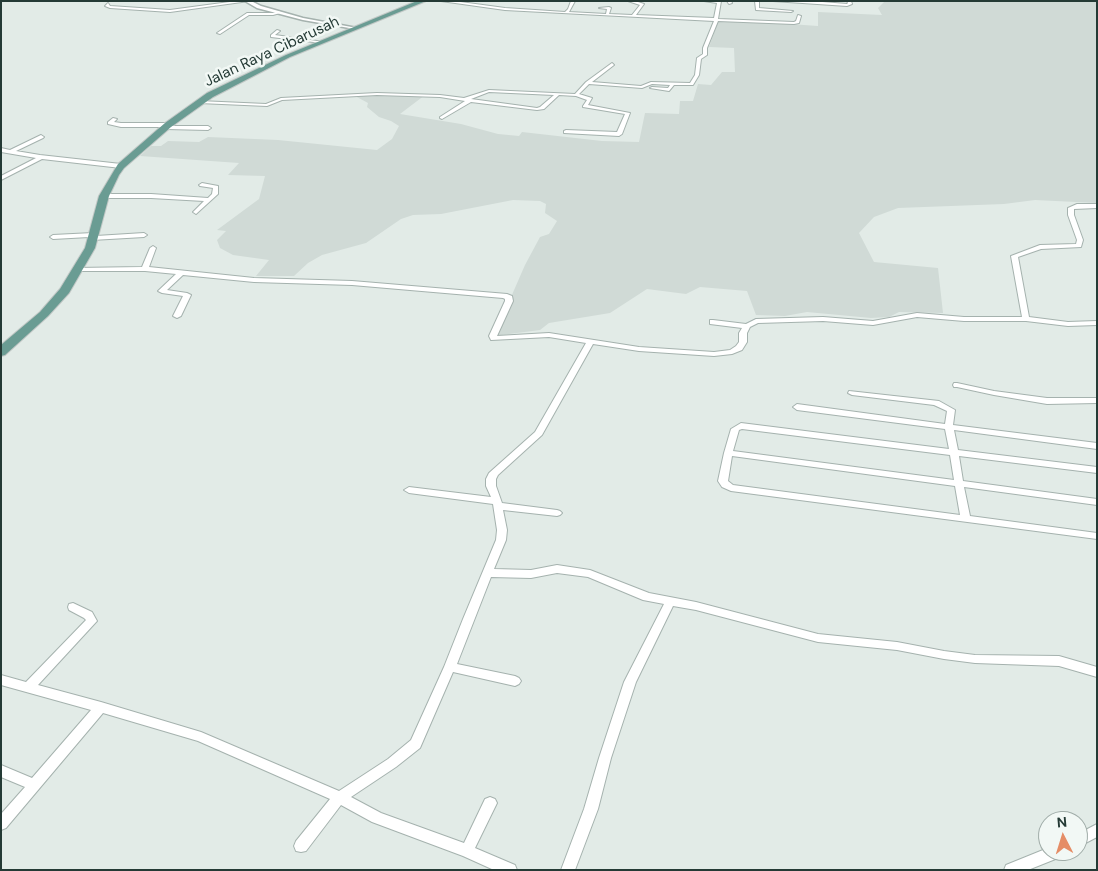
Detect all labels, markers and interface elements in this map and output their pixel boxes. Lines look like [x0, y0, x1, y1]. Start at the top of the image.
street label: Jalan Raya Cibarusah [202, 13, 342, 91]
north arrow [1038, 811, 1088, 861]
text: N [1056, 813, 1068, 831]

